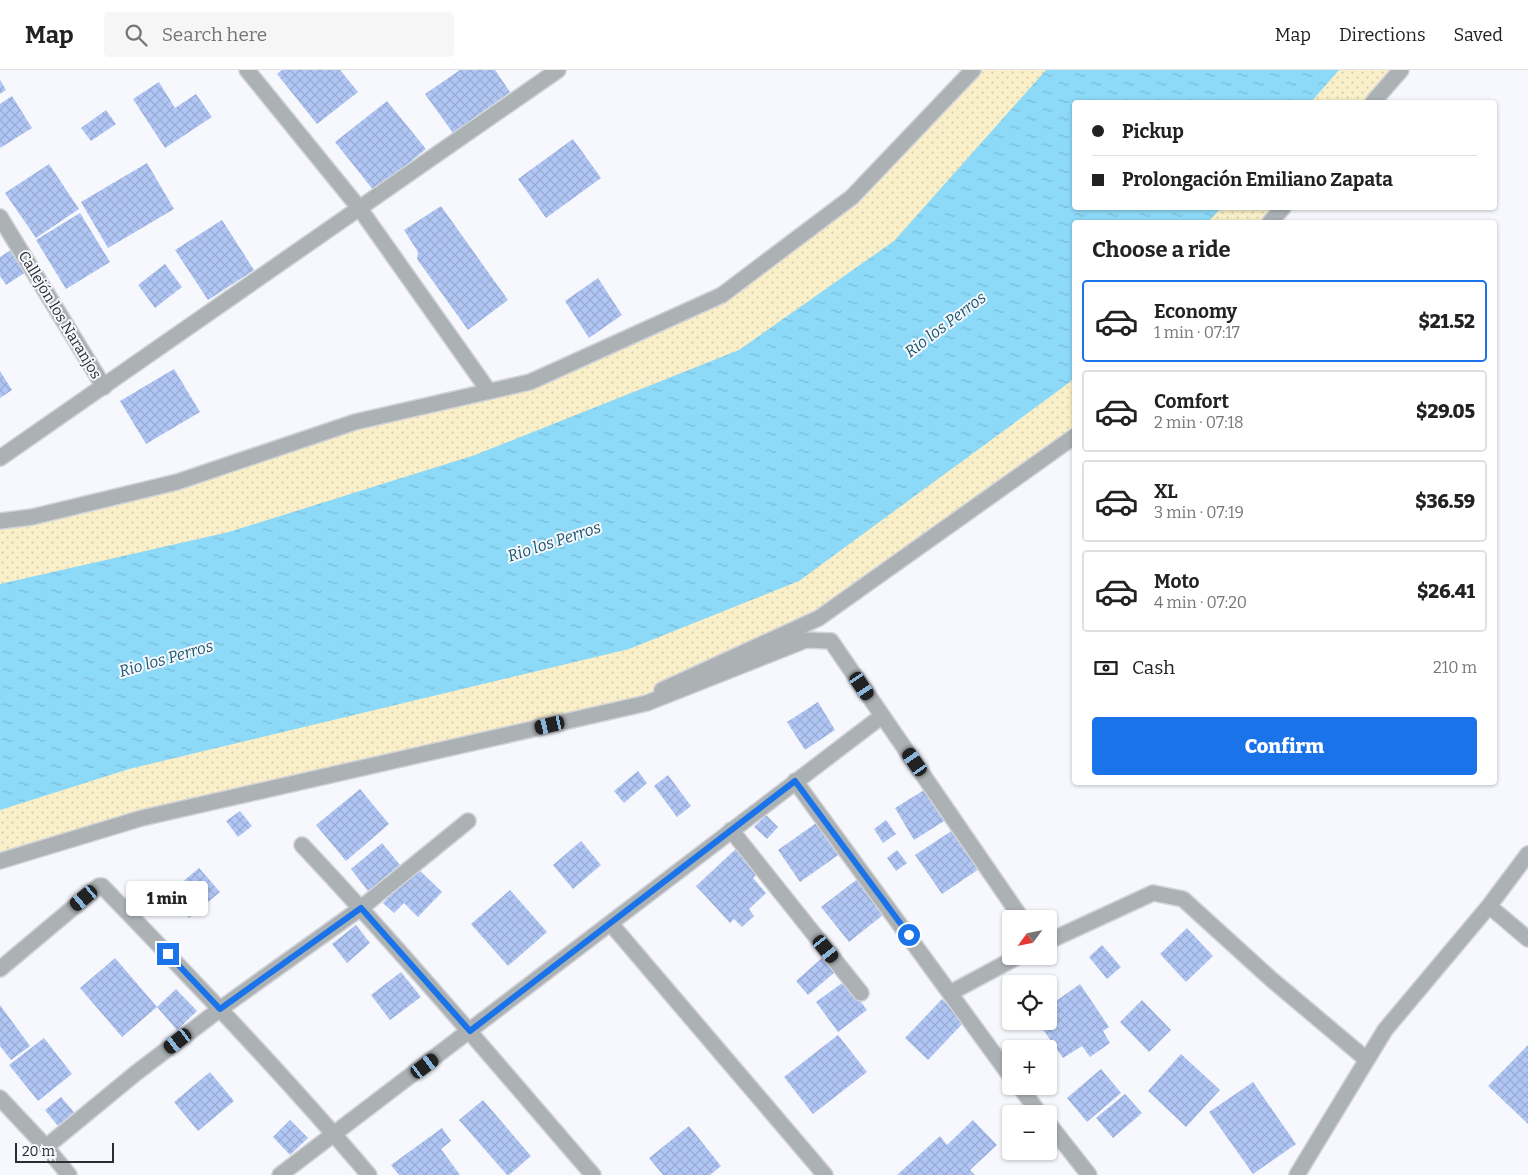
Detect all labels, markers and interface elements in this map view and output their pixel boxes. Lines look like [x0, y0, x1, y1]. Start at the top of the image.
search box [104, 12, 454, 57]
text: Map [25, 21, 74, 49]
icon: search [122, 21, 150, 49]
text: Search here [162, 23, 267, 46]
text: Map [1275, 24, 1311, 46]
text: Directions [1339, 24, 1426, 46]
text: Saved [1454, 24, 1503, 46]
text: Pickup [1122, 120, 1184, 143]
text: Prolongación Emiliano Zapata [1122, 168, 1393, 191]
text: Choose a ride [1092, 236, 1231, 263]
street label: Callejón los Naranjos [15, 248, 105, 382]
water label: Rio los Perros [901, 287, 990, 361]
icon: car [1094, 299, 1139, 344]
text: Economy [1154, 300, 1237, 323]
text: $21.52 [1418, 310, 1475, 333]
text: 1 min · 07:17 [1154, 323, 1240, 342]
icon: car [1094, 389, 1139, 434]
text: Comfort [1154, 390, 1229, 413]
text: $29.05 [1416, 400, 1475, 423]
text: 2 min · 07:18 [1154, 413, 1244, 432]
icon: car [1094, 479, 1139, 524]
text: XL [1154, 480, 1178, 503]
text: $36.59 [1415, 490, 1475, 513]
text: 3 min · 07:19 [1154, 503, 1244, 522]
water label: Rio los Perros [505, 517, 604, 565]
icon: car [1094, 569, 1139, 614]
text: Moto [1154, 570, 1200, 593]
text: $26.41 [1417, 580, 1475, 603]
text: 4 min · 07:20 [1154, 593, 1247, 612]
water label: Rio los Perros [117, 636, 216, 681]
icon: cash [1092, 654, 1120, 682]
text: Cash [1132, 656, 1175, 679]
text: 210 m [1433, 658, 1477, 677]
car [847, 669, 876, 703]
car [533, 714, 566, 736]
button: Confirm [1092, 717, 1477, 775]
car [900, 745, 929, 779]
callout: 1 min [127, 882, 209, 916]
car [67, 883, 100, 913]
text: 1 min [147, 889, 187, 908]
north arrow [1002, 910, 1058, 965]
map controls [1002, 910, 1057, 1160]
route start [898, 924, 920, 946]
car [810, 933, 841, 965]
route end [157, 943, 179, 965]
button: locate [1002, 975, 1057, 1030]
car [161, 1026, 194, 1056]
button: + [1002, 1040, 1057, 1095]
car [408, 1051, 441, 1081]
button: − [1002, 1105, 1057, 1160]
scale bar [15, 1140, 114, 1163]
text: 20 m [22, 1143, 55, 1160]

